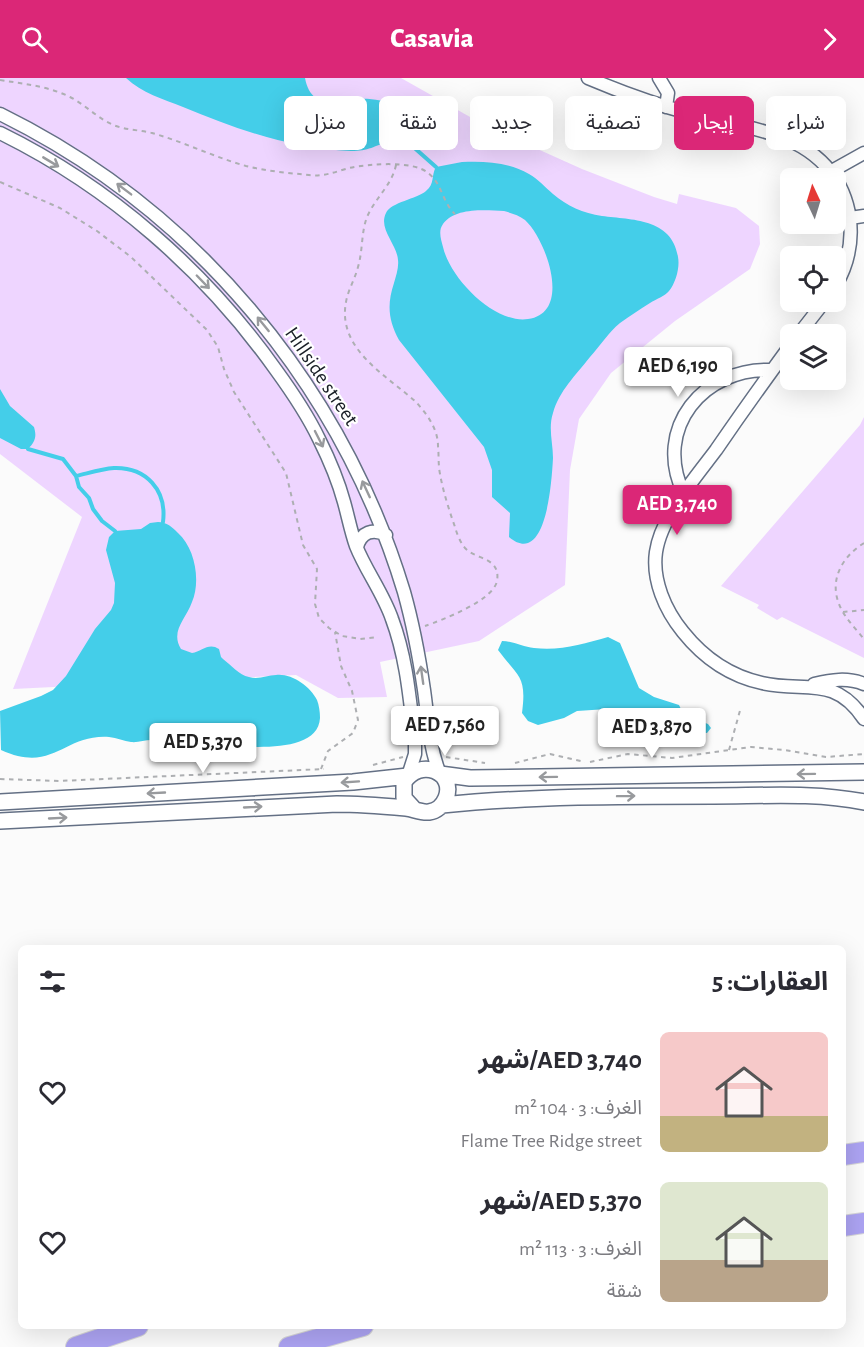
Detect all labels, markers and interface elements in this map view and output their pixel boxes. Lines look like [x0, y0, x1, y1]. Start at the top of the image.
icon: search [18, 23, 51, 56]
icon: forward [813, 23, 846, 56]
text: Casavia [390, 25, 474, 52]
chip: منزل [284, 96, 367, 150]
chip: شقة [379, 96, 458, 150]
chip: جديد [470, 96, 553, 150]
chip: تصفية [565, 96, 662, 150]
chip: إيجار [674, 96, 754, 150]
chip: شراء [766, 96, 846, 150]
one-way arrow [42, 156, 59, 168]
north arrow [780, 168, 846, 234]
map controls [780, 168, 846, 390]
one-way arrow [116, 183, 132, 195]
button: locate [780, 246, 846, 312]
one-way arrow [196, 275, 211, 290]
one-way arrow [257, 316, 270, 332]
street label: Hillside street [281, 323, 362, 430]
button: layers [780, 324, 846, 390]
pin: AED 6,190 [609, 347, 747, 398]
text: AED 6,190 [638, 356, 718, 376]
one-way arrow [314, 429, 325, 447]
one-way arrow [360, 481, 372, 499]
pin: AED 3,740 [608, 485, 746, 536]
text: AED 3,740 [637, 494, 717, 514]
one-way arrow [416, 666, 427, 686]
pin: AED 7,560 [376, 706, 514, 757]
pin: AED 3,870 [583, 708, 721, 759]
text: AED 7,560 [405, 715, 485, 735]
text: AED 3,870 [612, 717, 692, 737]
pin: AED 5,370 [134, 723, 272, 774]
text: AED 5,370 [163, 732, 243, 752]
one-way arrow [796, 768, 816, 780]
one-way arrow [538, 771, 558, 783]
one-way arrow [341, 777, 361, 788]
one-way arrow [146, 788, 166, 799]
one-way arrow [615, 790, 635, 802]
one-way arrow [243, 802, 263, 813]
one-way arrow [48, 812, 68, 823]
icon: filters [36, 965, 69, 998]
text: العقارات: 5 [712, 969, 828, 995]
text: AED 3,740/شهر [479, 1047, 642, 1073]
icon: home [708, 1056, 780, 1128]
icon: heart [36, 1076, 69, 1109]
text: الغرف: 3 · 104 m² [514, 1098, 642, 1118]
text: Flame Tree Ridge street [461, 1131, 642, 1151]
text: AED 5,370/شهر [480, 1188, 642, 1214]
icon: home [708, 1206, 780, 1278]
icon: heart [36, 1226, 69, 1259]
text: الغرف: 3 · 113 m² [519, 1239, 642, 1259]
text: شقة [607, 1281, 642, 1301]

